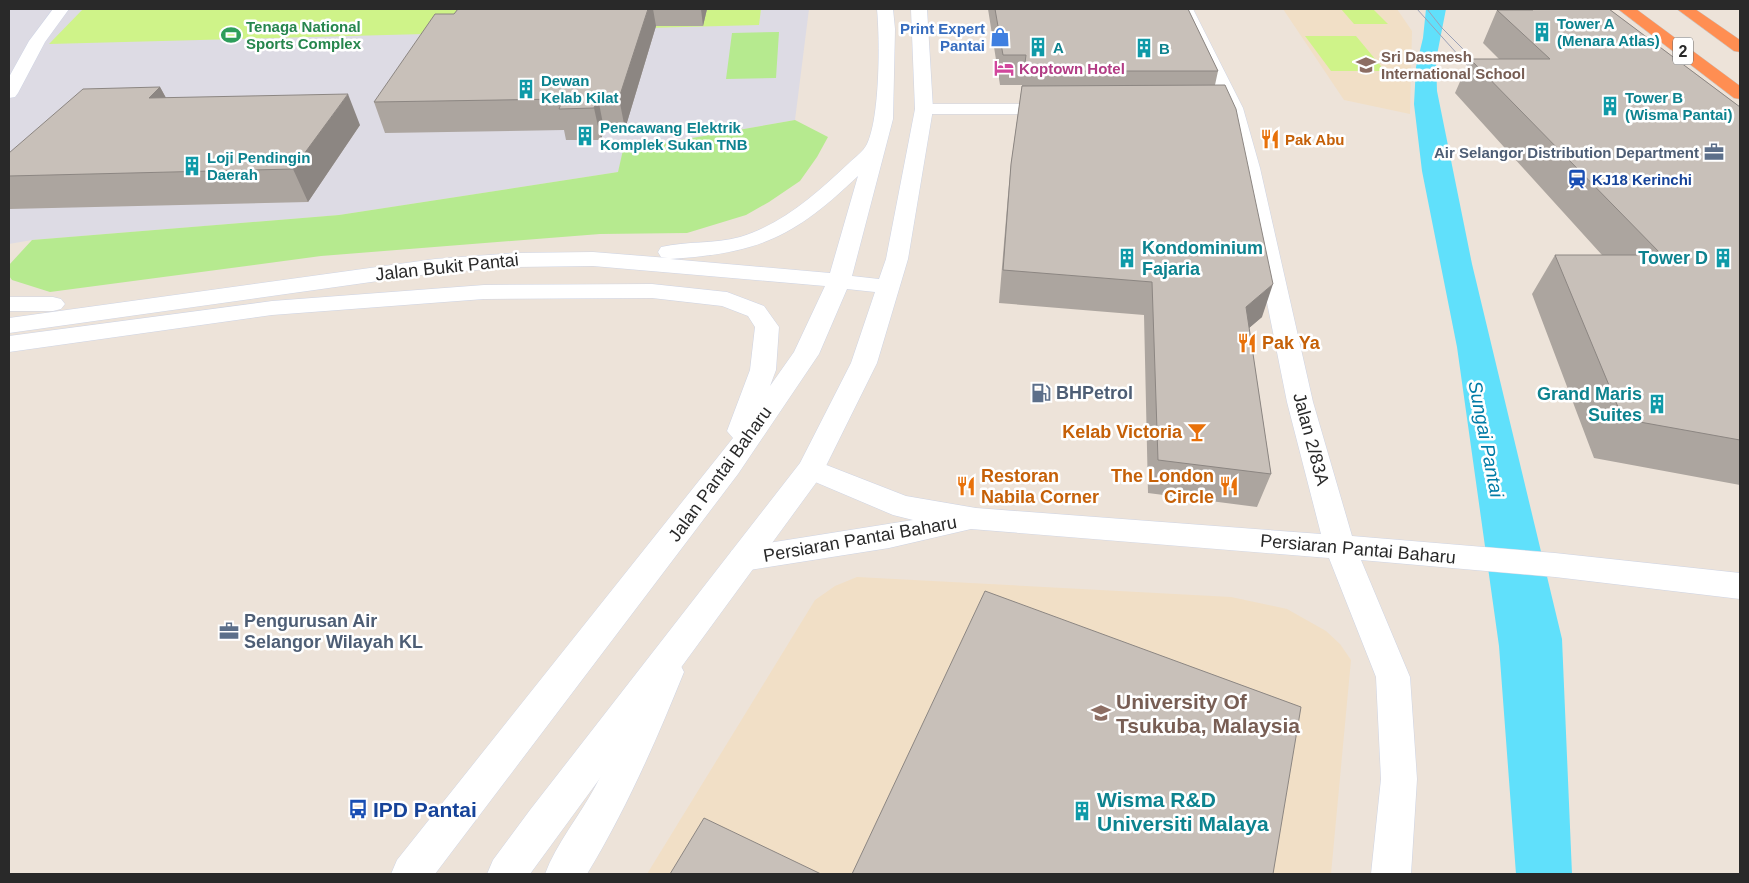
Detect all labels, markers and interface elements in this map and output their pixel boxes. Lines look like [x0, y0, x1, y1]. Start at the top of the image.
place label: Tower A (Menara Atlas) [1557, 15, 1660, 49]
place label: Tenaga National Sports Complex [246, 18, 362, 52]
place label: Print Expert Pantai [900, 20, 985, 54]
building icon: Tower A (Menara Atlas) [1531, 21, 1553, 43]
sports icon: Tenaga National Sports Complex [220, 24, 242, 46]
shop icon: Print Expert Pantai [989, 26, 1011, 48]
building icon: A [1027, 36, 1049, 58]
building icon: B [1133, 37, 1155, 59]
road number: 2 [1673, 37, 1693, 64]
place label: A [1053, 39, 1064, 56]
place label: B [1159, 40, 1170, 57]
place label: Sri Dasmesh International School [1381, 48, 1525, 82]
school or university icon: Sri Dasmesh International School [1355, 54, 1377, 76]
hotel icon: Koptown Hotel [993, 57, 1015, 79]
place label: Koptown Hotel [1019, 60, 1125, 77]
place label: Dewan Kelab Kilat [541, 72, 619, 106]
building icon: Dewan Kelab Kilat [515, 78, 537, 100]
place label: Tower B (Wisma Pantai) [1625, 89, 1732, 123]
building icon: Tower B (Wisma Pantai) [1599, 95, 1621, 117]
place label: Pencawang Elektrik Komplek Sukan TNB [600, 119, 748, 153]
building icon: Pencawang Elektrik Komplek Sukan TNB [574, 125, 596, 147]
restaurant icon: Pak Abu [1259, 128, 1281, 150]
place label: Pak Abu [1285, 131, 1344, 148]
office icon: Air Selangor Distribution Department [1703, 141, 1725, 163]
place label: Air Selangor Distribution Department [1434, 144, 1699, 161]
place label: Loji Pendingin Daerah [207, 149, 310, 183]
building icon: Loji Pendingin Daerah [181, 155, 203, 177]
station icon: KJ18 Kerinchi [1566, 168, 1588, 190]
place label: KJ18 Kerinchi [1592, 171, 1692, 188]
place label: Kondominium Fajaria [1142, 238, 1263, 279]
building icon: Kondominium Fajaria [1116, 247, 1138, 269]
building icon: Tower D [1712, 247, 1734, 269]
place label: Tower D [1638, 248, 1708, 268]
street label: Jalan Bukit Pantai [374, 250, 520, 284]
restaurant icon: Pak Ya [1236, 332, 1258, 354]
place label: Pak Ya [1262, 333, 1321, 353]
water label: Sungai Pantai [1464, 379, 1508, 500]
fuel station icon: BHPetrol [1030, 382, 1052, 404]
place label: BHPetrol [1056, 383, 1133, 403]
place label: Grand Maris Suites [1537, 384, 1642, 425]
street label: Jalan 2/83A [1289, 390, 1333, 488]
building icon: Grand Maris Suites [1646, 393, 1668, 415]
street label: Jalan Pantai Baharu [664, 403, 776, 545]
bar icon: Kelab Victoria [1186, 421, 1208, 443]
place label: Kelab Victoria [1062, 422, 1183, 442]
place label: Restoran Nabila Corner [981, 466, 1099, 507]
place label: The London Circle [1111, 466, 1214, 507]
restaurant icon: Restoran Nabila Corner [955, 475, 977, 497]
restaurant icon: The London Circle [1218, 475, 1240, 497]
street label: Persiaran Pantai Baharu [762, 512, 958, 566]
street label: Persiaran Pantai Baharu [1259, 530, 1457, 568]
place label: Pengurusan Air Selangor Wilayah KL [244, 611, 423, 652]
office icon: Pengurusan Air Selangor Wilayah KL [218, 620, 240, 642]
place label: University Of Tsukuba, Malaysia [1116, 690, 1300, 737]
school or university icon: University Of Tsukuba, Malaysia [1090, 702, 1112, 724]
place label: Wisma R&D Universiti Malaya [1097, 788, 1269, 835]
bus stop icon: IPD Pantai [347, 798, 369, 820]
place label: IPD Pantai [373, 798, 477, 821]
building icon: Wisma R&D Universiti Malaya [1071, 800, 1093, 822]

